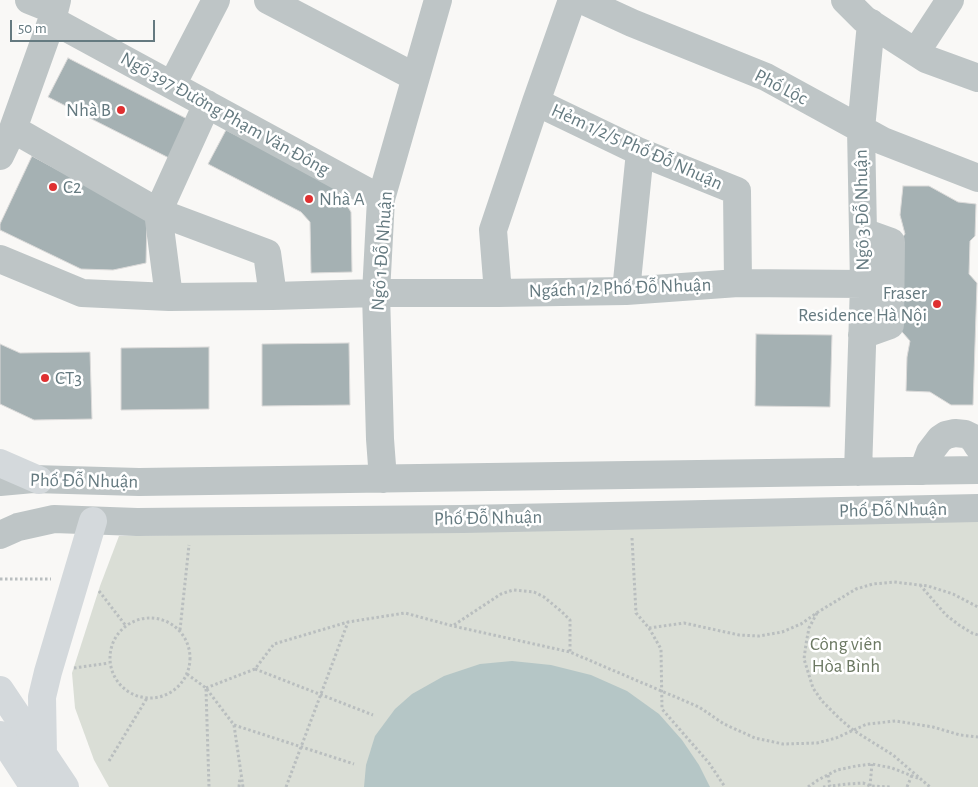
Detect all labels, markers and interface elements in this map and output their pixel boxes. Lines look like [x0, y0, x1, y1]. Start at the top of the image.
scale bar [12, 10, 158, 42]
text: 50 m [18, 21, 47, 36]
street label: Ngõ 397 Đường Phạm Văn Đồng [117, 47, 333, 181]
street label: Phố Lộc [751, 64, 811, 110]
place label: Nhà B [66, 99, 111, 121]
street label: Hẻm 1/2/5 Phố Đỗ Nhuận [548, 99, 726, 195]
marker: Nhà B [115, 104, 127, 116]
street label: Ngõ 3 Đỗ Nhuận [850, 149, 874, 271]
place label: C2 [63, 176, 82, 198]
marker: C2 [47, 181, 59, 193]
place label: Nhà A [319, 188, 365, 210]
street label: Ngõ 1 Đỗ Nhuận [366, 190, 398, 312]
marker: Nhà A [303, 193, 315, 205]
street label: Ngách 1/2 Phố Đỗ Nhuận [528, 273, 712, 303]
place label: Fraser Residence Hà Nội [798, 282, 927, 326]
marker: Fraser Residence Hà Nội [931, 298, 943, 310]
place label: CT3 [55, 367, 82, 389]
marker: CT3 [39, 372, 51, 384]
street label: Phố Đỗ Nhuận [30, 469, 138, 493]
street label: Phố Đỗ Nhuận [839, 498, 947, 522]
street label: Phố Đỗ Nhuận [434, 506, 542, 530]
park label: Công viên Hòa Bình [810, 633, 882, 677]

